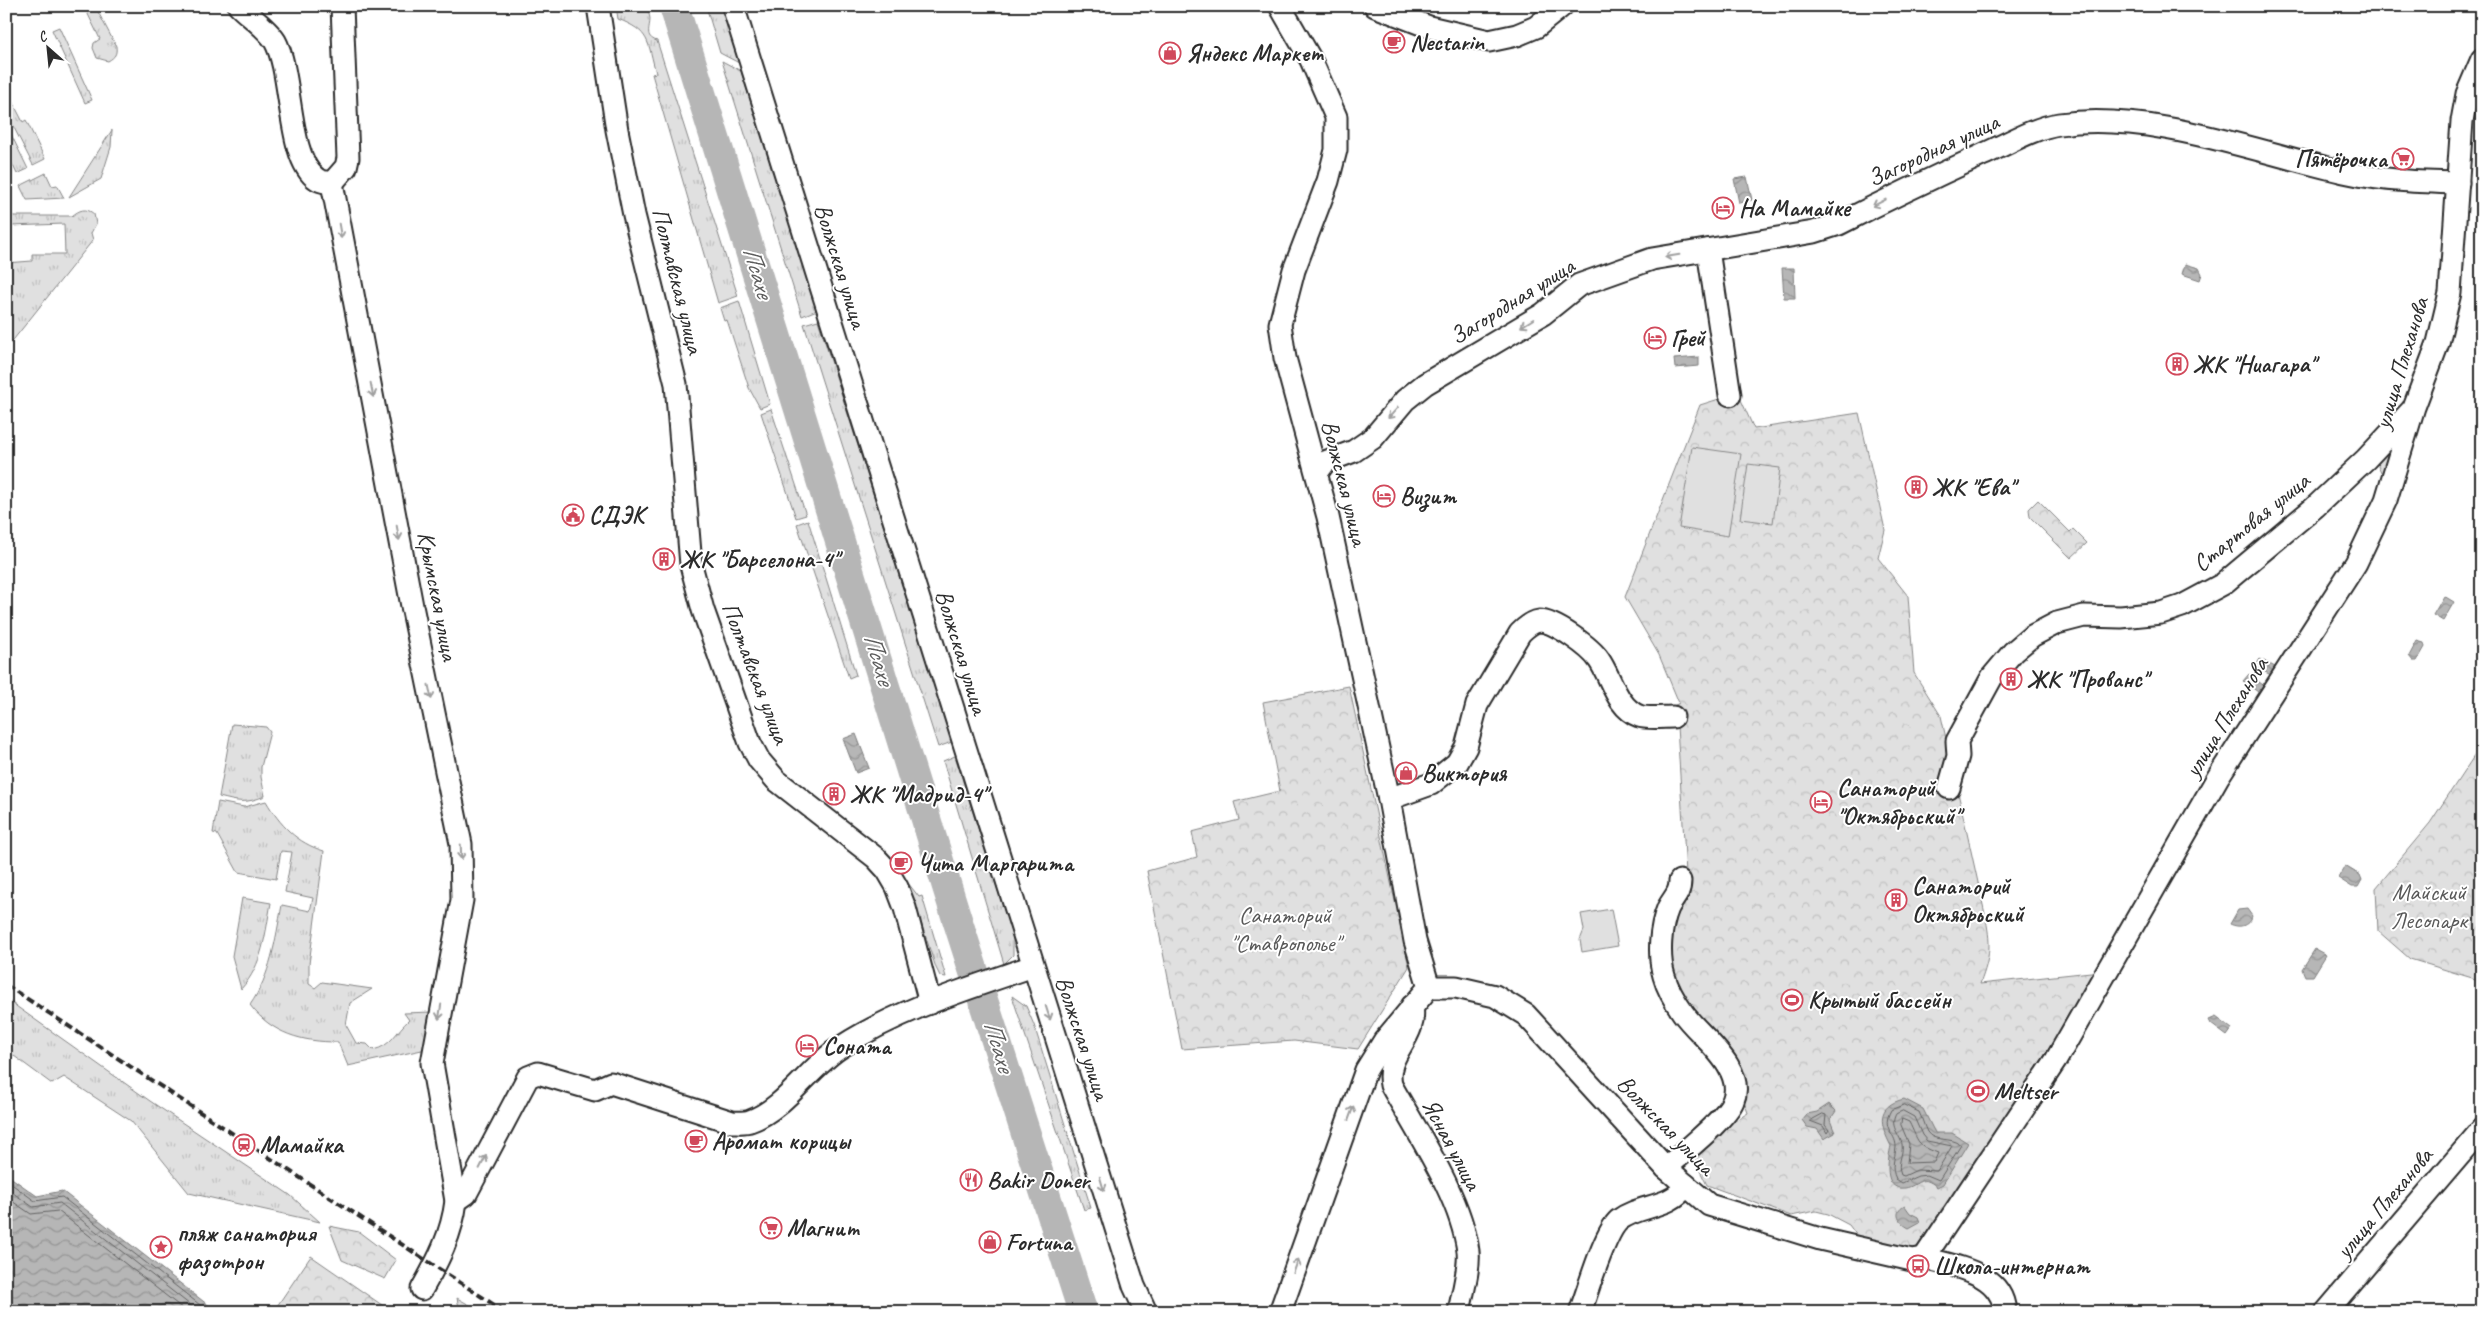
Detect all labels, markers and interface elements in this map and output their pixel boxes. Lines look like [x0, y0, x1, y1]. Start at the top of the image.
north arrow [22, 22, 72, 72]
text: С [35, 27, 51, 46]
place label: Nectarin [1410, 27, 1485, 57]
cafe icon: Nectarin [1382, 30, 1406, 54]
place label: Яндекс Маркет [1186, 38, 1324, 68]
shop icon: Яндекс Маркет [1158, 41, 1182, 65]
street label: Загородная улица [1863, 106, 2005, 193]
place label: Пятёрочка [2295, 144, 2388, 174]
supermarket icon: Пятёрочка [2391, 147, 2415, 171]
place label: На Мамайке [1739, 193, 1852, 223]
hotel icon: На Мамайке [1711, 196, 1735, 220]
one-way arrow [1872, 199, 1887, 209]
street label: Волжская улица [808, 200, 875, 334]
street label: Полтавская улица [645, 205, 711, 358]
one-way arrow [335, 222, 345, 238]
water label: Псахе [735, 243, 782, 305]
street label: Загородная улица [1444, 250, 1581, 351]
one-way arrow [1665, 251, 1681, 261]
street label: улица Плеханова [2366, 292, 2436, 434]
one-way arrow [1521, 318, 1535, 328]
place label: Грей [1671, 323, 1707, 353]
hotel icon: Грей [1643, 326, 1667, 350]
place label: ЖК "Ниагара" [2193, 349, 2320, 379]
building icon: ЖК "Ниагара" [2165, 352, 2189, 376]
one-way arrow [367, 381, 377, 397]
one-way arrow [1387, 406, 1399, 419]
street label: Волжская улица [1315, 417, 1376, 551]
street label: Стартовая улица [2187, 465, 2317, 578]
place label: ЖК "Ева" [1932, 472, 2020, 502]
building icon: ЖК "Ева" [1904, 475, 1928, 499]
place label: Визит [1400, 481, 1457, 512]
hotel icon: Визит [1372, 484, 1396, 508]
place label: СДЭК [589, 500, 649, 530]
public building icon: СДЭК [561, 503, 585, 527]
one-way arrow [394, 525, 404, 541]
street label: Крымская улица [411, 529, 465, 664]
place label: ЖК "Барселона-4" [680, 544, 843, 574]
building icon: ЖК "Барселона-4" [652, 547, 676, 571]
street label: Волжская улица [929, 586, 996, 720]
street label: Полтавская улица [715, 598, 797, 749]
water label: Псахе [856, 630, 903, 692]
street label: улица Плеханова [2176, 650, 2275, 784]
place label: ЖК "Прованс" [2027, 664, 2153, 694]
building icon: ЖК "Прованс" [1999, 667, 2023, 691]
one-way arrow [425, 684, 435, 700]
place label: Виктория [1422, 758, 1507, 788]
shop icon: Виктория [1394, 761, 1418, 785]
place label: Санаторий "Октябрьский" [1837, 773, 1965, 831]
place label: ЖК "Мадрид-4" [850, 779, 992, 809]
building icon: ЖК "Мадрид-4" [822, 782, 846, 806]
hotel icon: Санаторий "Октябрьский" [1809, 790, 1833, 814]
one-way arrow [456, 843, 466, 859]
place label: Чита Маргарита [917, 848, 1075, 878]
cafe icon: Чита Маргарита [889, 851, 913, 875]
place label: Санаторий Октябрьский [1912, 871, 2025, 929]
park label: Майский Лесопарк [2391, 877, 2469, 935]
building icon: Санаторий Октябрьский [1884, 888, 1908, 912]
park label: Санаторий "Ставрополье" [1230, 900, 1345, 958]
street label: Волжская улица [1049, 972, 1118, 1106]
place label: Крытый бассейн [1808, 985, 1952, 1015]
sports icon: Крытый бассейн [1780, 988, 1804, 1012]
one-way arrow [435, 1004, 445, 1020]
one-way arrow [1043, 1004, 1053, 1020]
water label: Псахе [976, 1017, 1023, 1079]
place label: Соната [823, 1031, 893, 1061]
hotel icon: Соната [795, 1034, 819, 1058]
street label: Волжская улица [1611, 1068, 1723, 1183]
place label: Meltser [1994, 1076, 2059, 1106]
sports icon: Meltser [1966, 1079, 1990, 1103]
street label: Ясная улица [1415, 1093, 1489, 1196]
one-way arrow [1347, 1106, 1356, 1121]
place label: Аромат корицы [712, 1126, 852, 1156]
cafe icon: Аромат корицы [684, 1129, 708, 1153]
place label: Мамайка [260, 1130, 345, 1160]
station icon: Мамайка [232, 1133, 256, 1157]
street label: улица Плеханова [2328, 1140, 2440, 1266]
one-way arrow [478, 1154, 488, 1169]
place label: Bakir Doner [987, 1165, 1091, 1195]
restaurant icon: Bakir Doner [959, 1168, 983, 1192]
one-way arrow [1098, 1176, 1108, 1192]
place label: Магнит [787, 1213, 860, 1243]
supermarket icon: Магнит [759, 1216, 783, 1240]
place label: пляж санатория фазотрон [177, 1218, 317, 1277]
place label: Fortuna [1006, 1227, 1074, 1257]
shop icon: Fortuna [978, 1230, 1002, 1254]
place icon: пляж санатория фазотрон [149, 1235, 173, 1259]
place label: Школа-интернат [1934, 1251, 2091, 1281]
bus stop icon: Школа-интернат [1906, 1254, 1930, 1278]
one-way arrow [1292, 1259, 1301, 1274]

